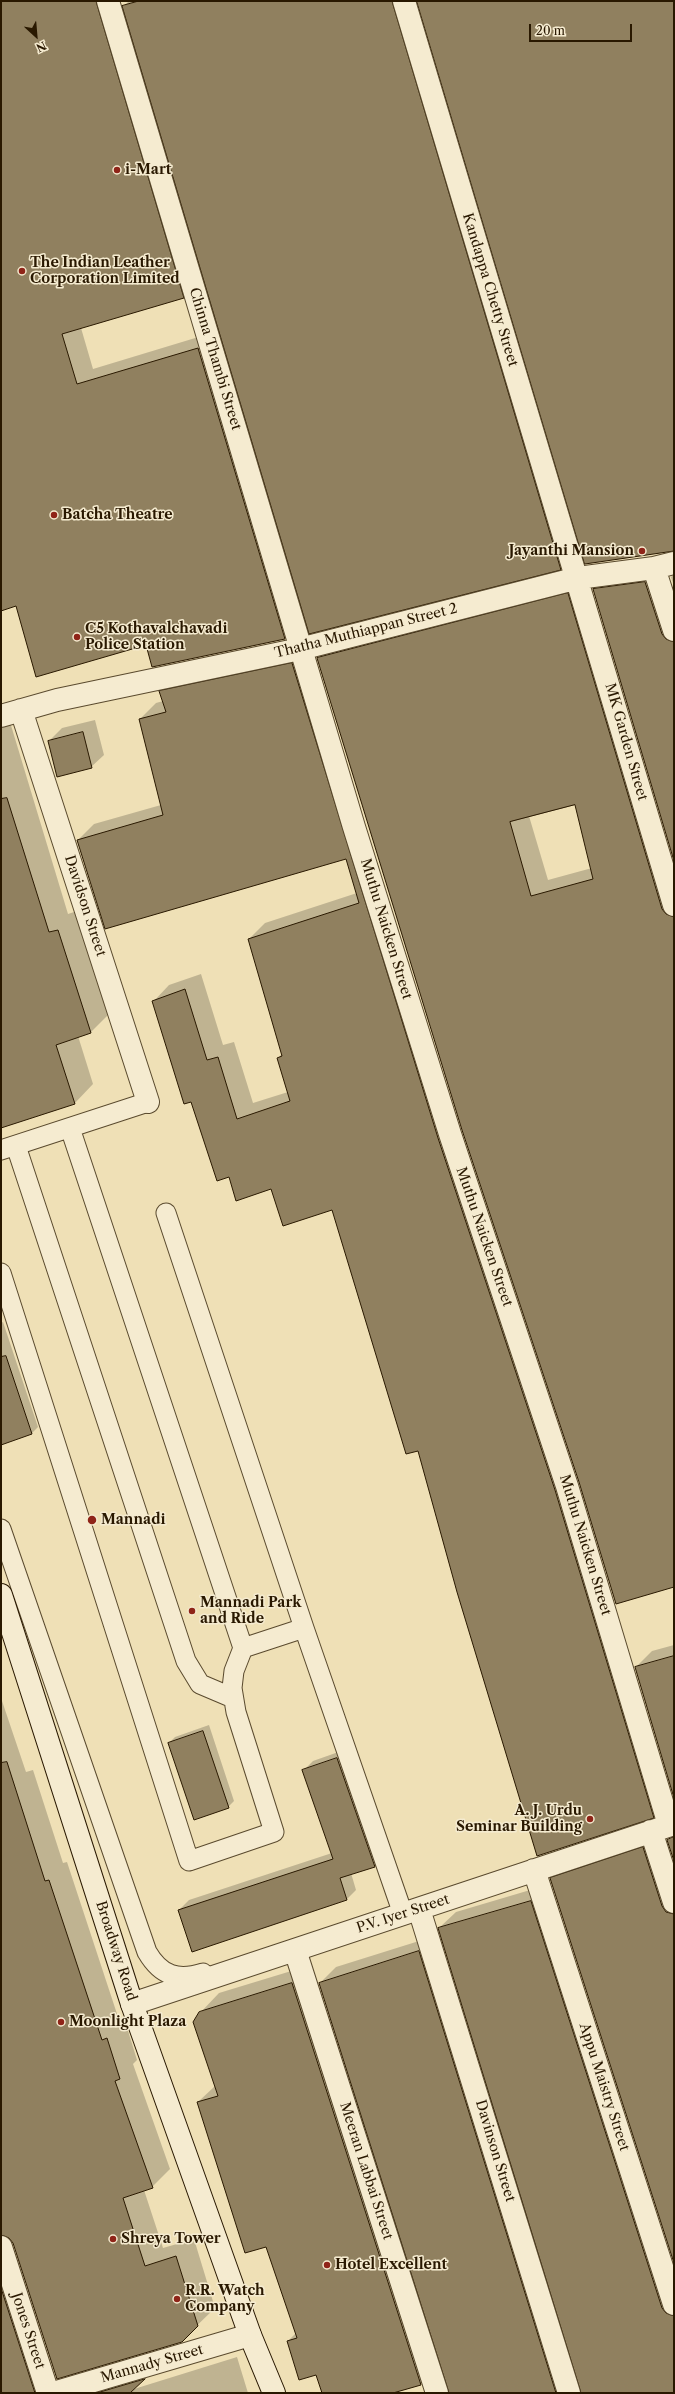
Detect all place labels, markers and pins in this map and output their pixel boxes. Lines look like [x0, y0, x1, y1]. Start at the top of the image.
place label: i-Mart [125, 162, 171, 178]
marker: i-Mart [112, 165, 122, 175]
place label: The Indian Leather Corporation Limited [30, 255, 180, 288]
marker: The Indian Leather Corporation Limited [17, 266, 27, 276]
place label: Batcha Theatre [62, 507, 173, 523]
marker: Batcha Theatre [49, 510, 59, 520]
place label: Jayanthi Mansion [509, 543, 634, 559]
marker: Jayanthi Mansion [637, 546, 647, 556]
place label: C5 Kothavalchavadi Police Station [85, 621, 227, 654]
marker: C5 Kothavalchavadi Police Station [72, 632, 82, 642]
place label: Mannadi [101, 1512, 165, 1528]
marker: Mannadi [86, 1514, 98, 1526]
place label: Mannadi Park and Ride [200, 1595, 301, 1628]
marker: Mannadi Park and Ride [187, 1606, 197, 1616]
place label: A. J. Urdu Seminar Building [456, 1803, 582, 1836]
marker: A. J. Urdu Seminar Building [585, 1814, 595, 1824]
place label: Moonlight Plaza [69, 2014, 186, 2030]
marker: Moonlight Plaza [56, 2017, 66, 2027]
place label: Shreya Tower [121, 2231, 221, 2247]
marker: Shreya Tower [108, 2234, 118, 2244]
place label: Hotel Excellent [335, 2257, 447, 2273]
marker: Hotel Excellent [322, 2260, 332, 2270]
place label: R.R. Watch Company [185, 2283, 265, 2316]
marker: R.R. Watch Company [172, 2294, 182, 2304]

